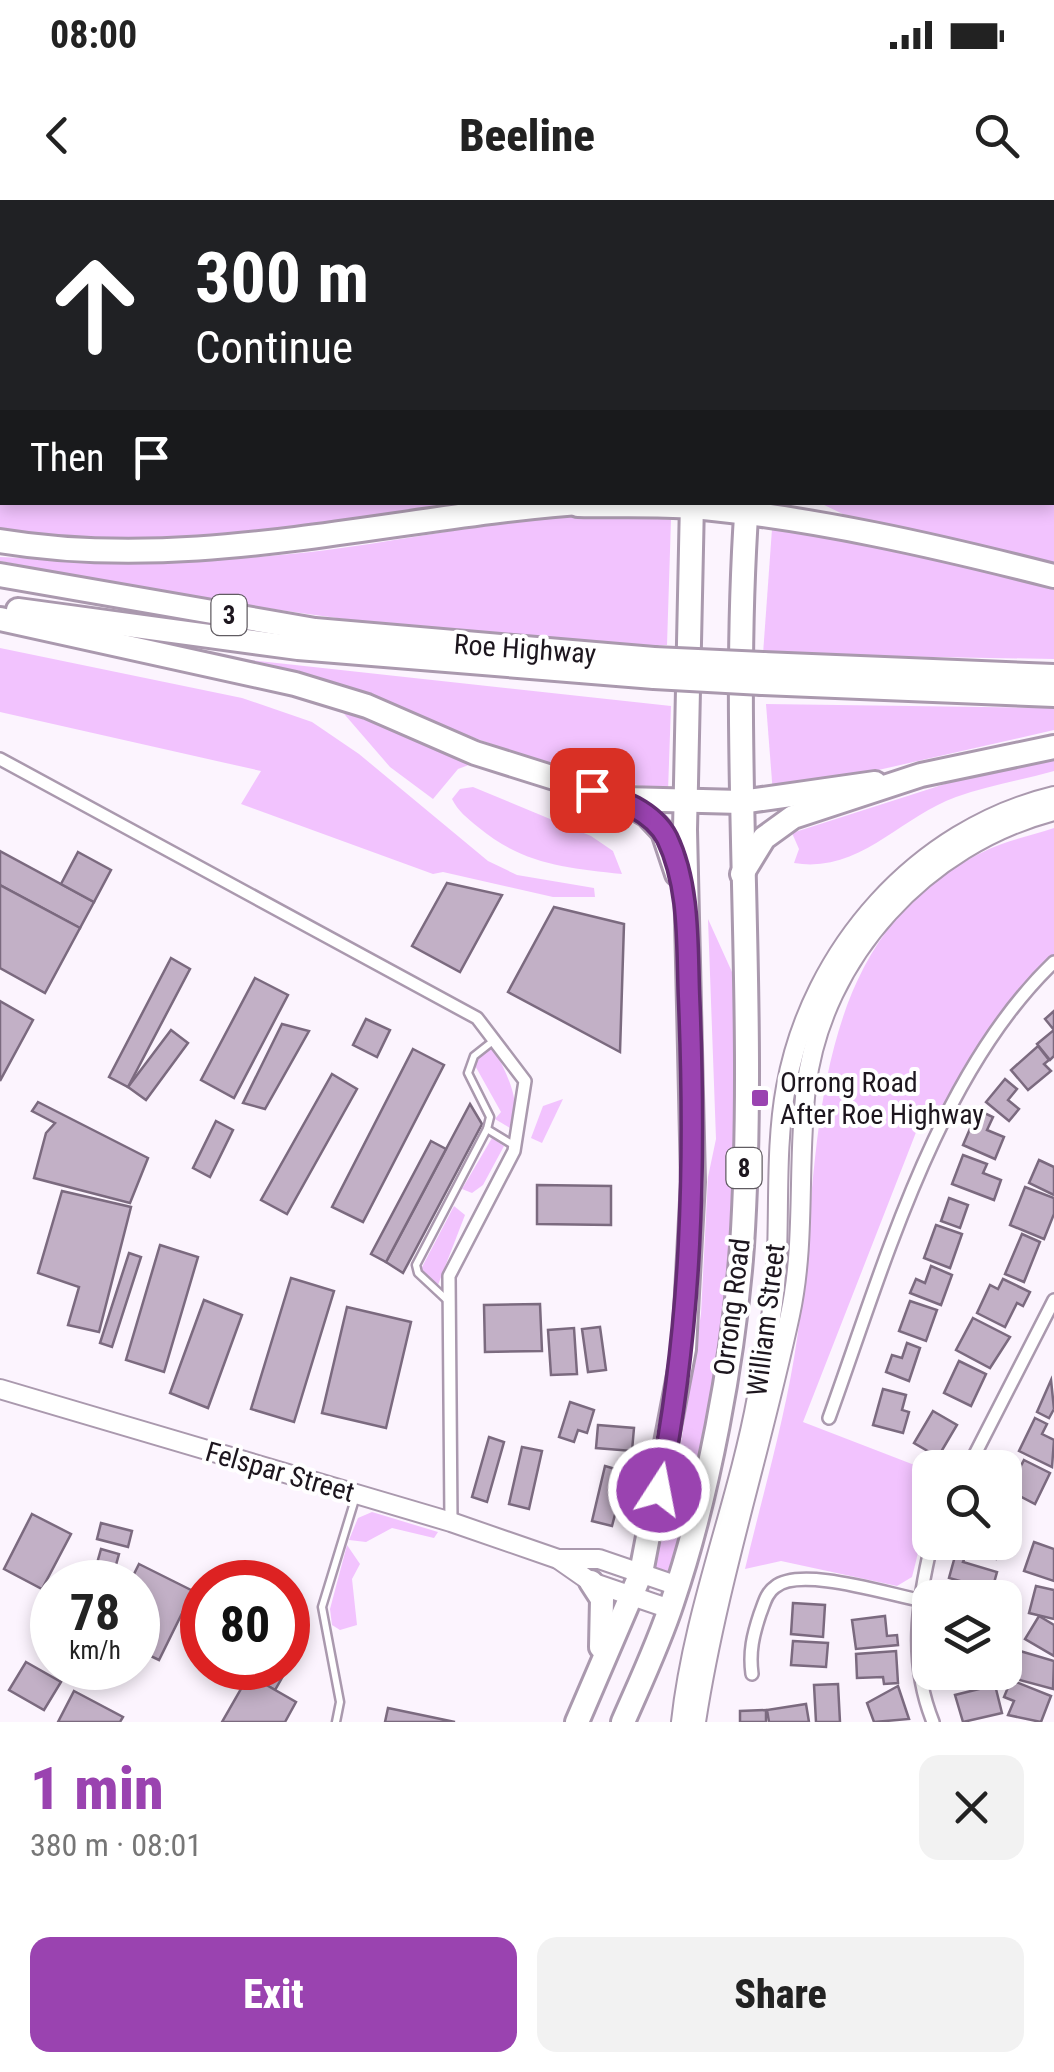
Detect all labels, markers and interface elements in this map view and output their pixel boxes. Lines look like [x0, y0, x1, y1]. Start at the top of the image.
text: 08:00 [50, 13, 137, 57]
icon: back [30, 108, 85, 163]
icon: search [969, 108, 1024, 163]
text: Beeline [459, 109, 595, 162]
text: 300 m [195, 237, 369, 319]
icon: ahead [30, 240, 160, 370]
text: Continue [195, 321, 353, 374]
icon: arrive [124, 430, 179, 485]
text: Then [30, 436, 104, 480]
road number: 3 [212, 595, 246, 635]
street label: Roe Highway [453, 628, 598, 670]
pin [550, 748, 635, 833]
icon: arrive [565, 763, 620, 818]
place label: Orrong Road After Roe Highway [780, 1066, 984, 1131]
marker: Orrong Road After Roe Highway [749, 1087, 771, 1109]
road number: 8 [726, 1148, 762, 1188]
street label: Orrong Road [707, 1237, 757, 1377]
street label: William Street [740, 1242, 792, 1398]
street label: Felspar Street [202, 1435, 358, 1509]
position arrow [607, 1438, 711, 1542]
map controls [912, 1450, 1022, 1690]
button: search [912, 1450, 1022, 1560]
speed limit sign: 80 [180, 1560, 310, 1690]
button: layers [912, 1580, 1022, 1690]
text: 78 [70, 1584, 120, 1642]
text: km/h [69, 1636, 121, 1665]
text: 1 min [30, 1753, 164, 1824]
button: close [919, 1755, 1024, 1860]
text: 380 m · 08:01 [30, 1826, 202, 1864]
button: Exit [30, 1937, 517, 2052]
button: Share [537, 1937, 1024, 2052]

